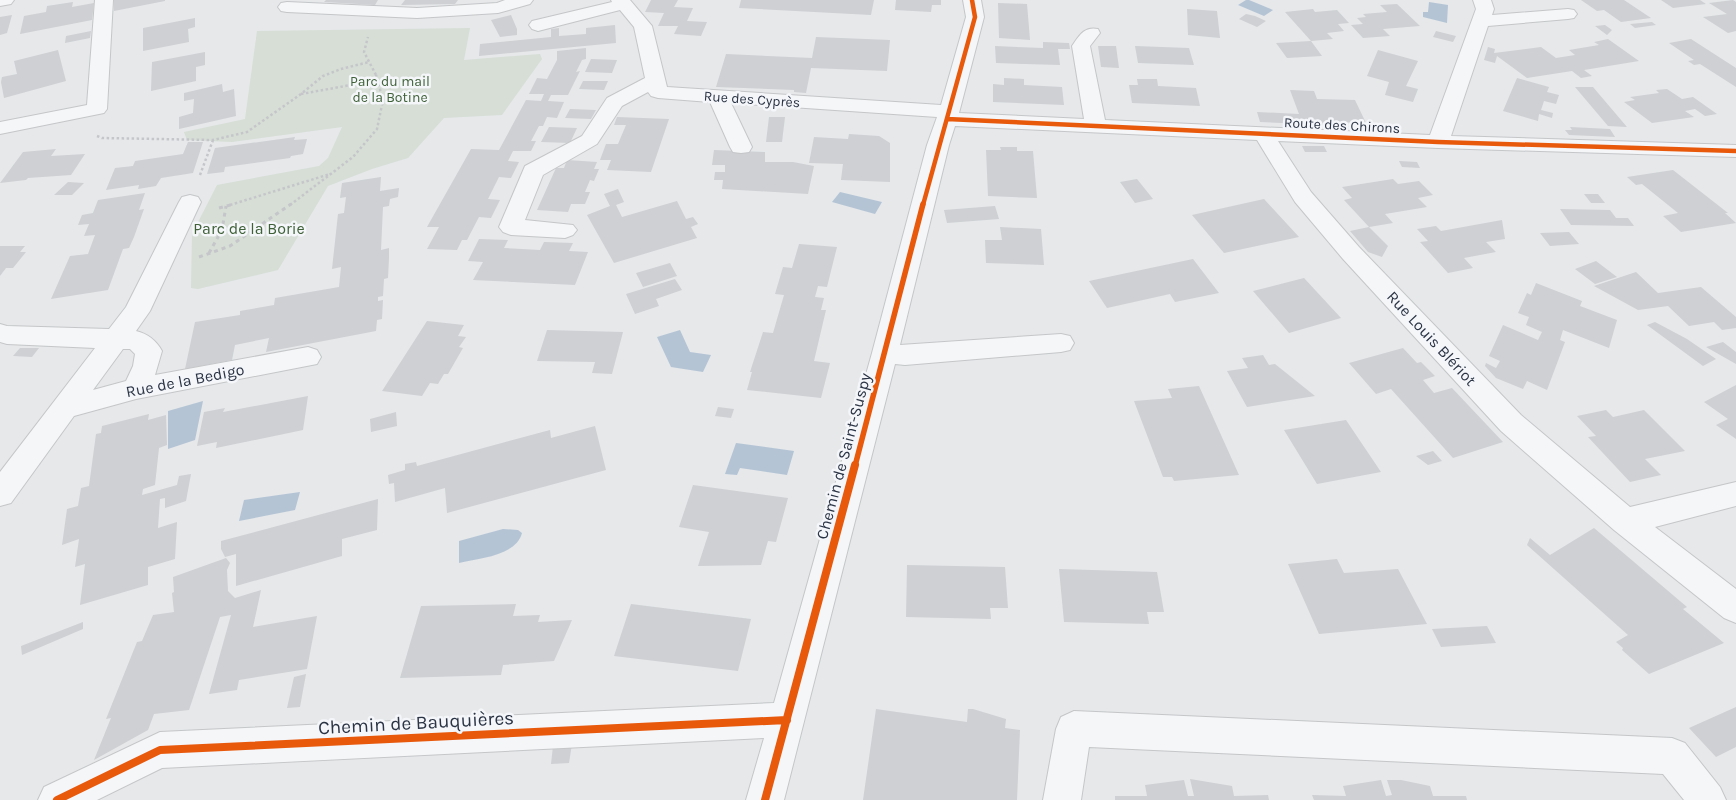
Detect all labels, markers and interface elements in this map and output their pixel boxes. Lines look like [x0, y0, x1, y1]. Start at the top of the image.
park label: Parc du mail de la Botine [350, 73, 430, 106]
street label: Rue des Cyprès [703, 88, 801, 111]
street label: Route des Chirons [1283, 114, 1401, 137]
park label: Parc de la Borie [193, 219, 305, 238]
street label: Rue Louis Blériot [1383, 287, 1480, 390]
street label: Rue de la Bedigo [124, 360, 246, 401]
street label: Chemin de Saint-Suspy [812, 370, 875, 541]
street label: Chemin de Bauquières [317, 707, 515, 739]

